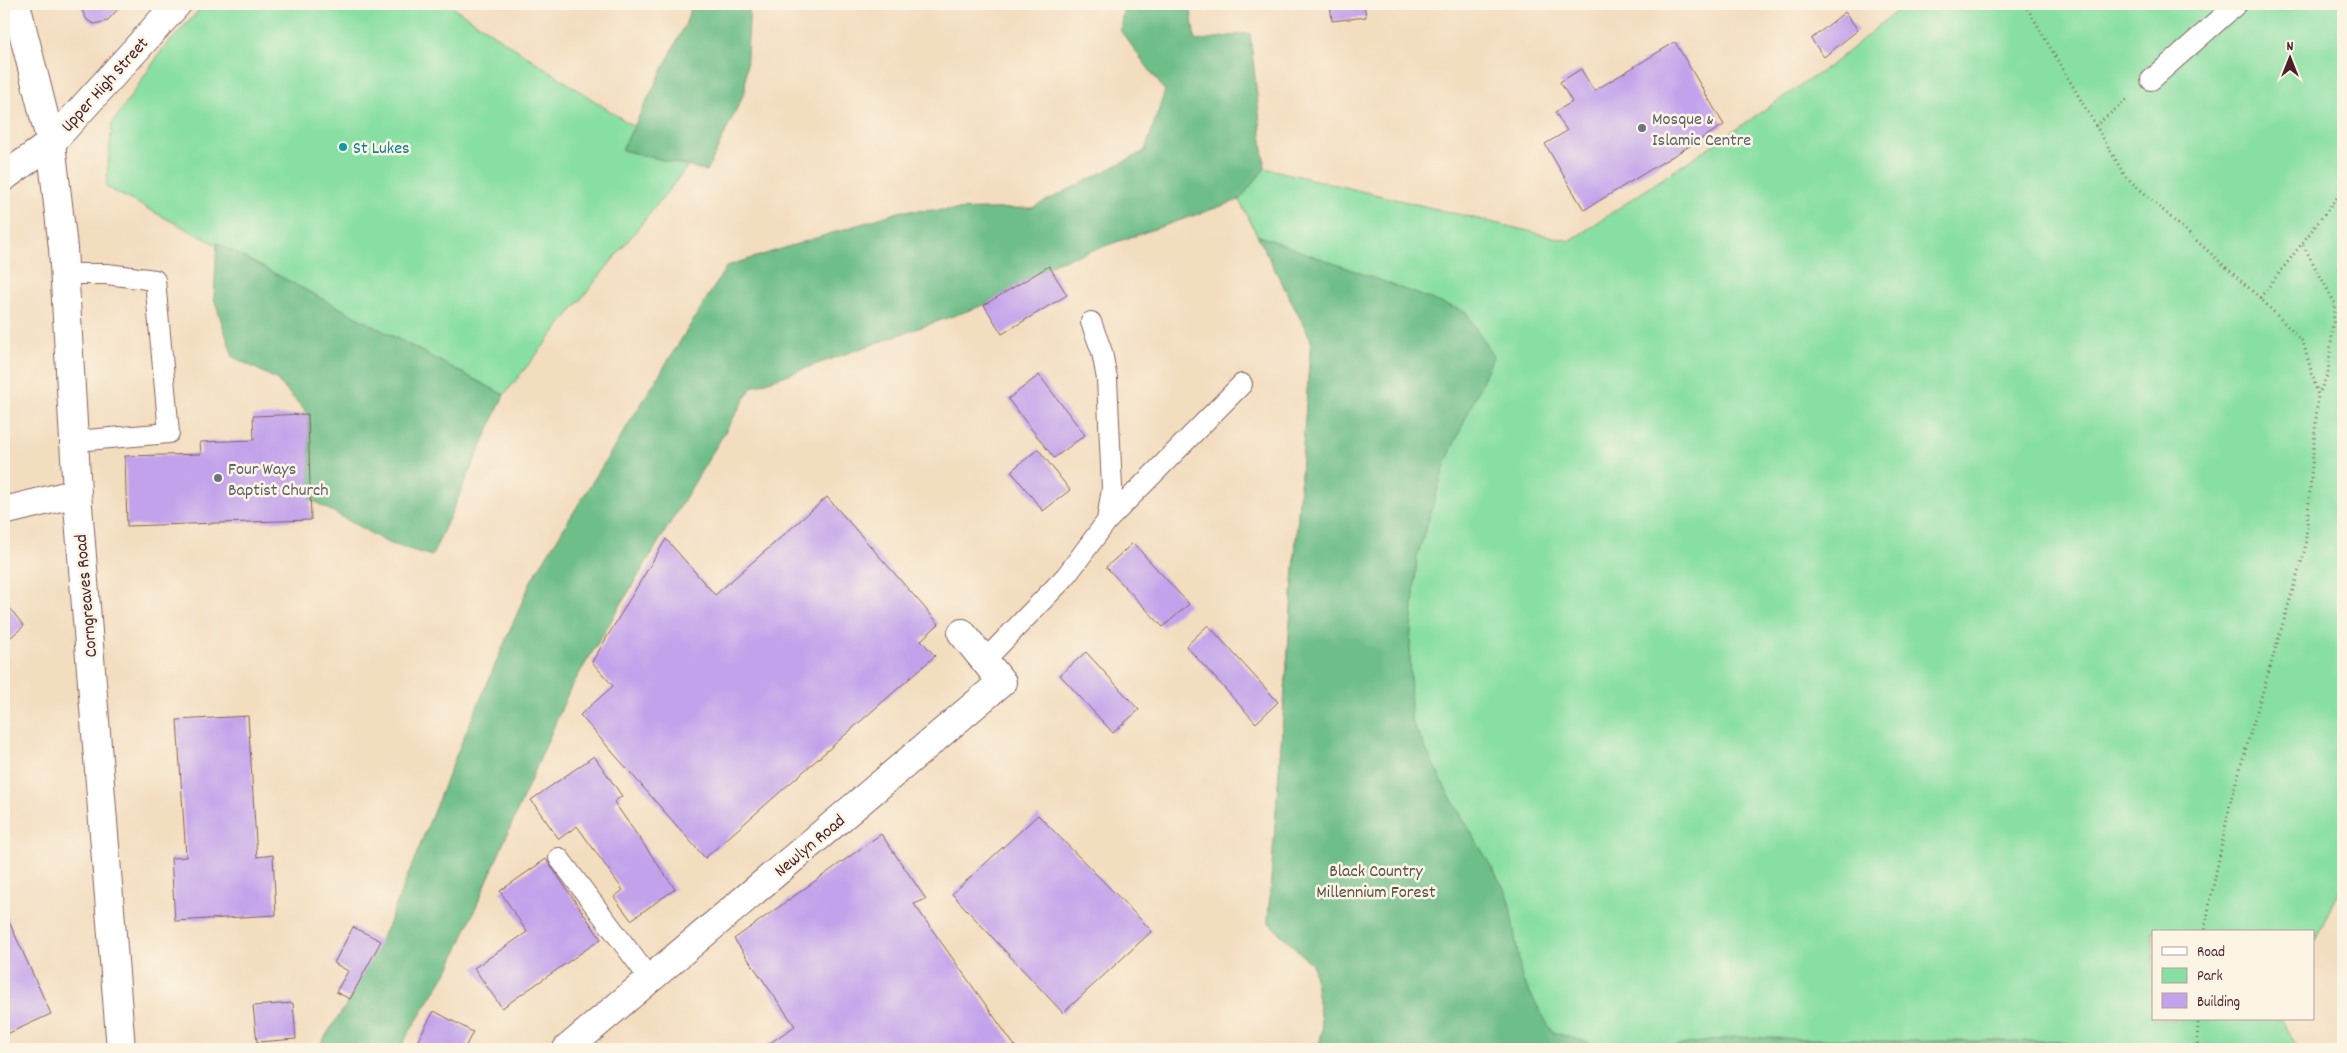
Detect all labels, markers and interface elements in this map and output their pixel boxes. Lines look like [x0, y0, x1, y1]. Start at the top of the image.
street label: Upper High Street [56, 32, 156, 139]
north arrow [2264, 32, 2314, 82]
text: N [2287, 37, 2294, 57]
place label: Mosque & Islamic Centre [1652, 108, 1751, 154]
marker: Mosque & Islamic Centre [1636, 122, 1648, 134]
place label: St Lukes [353, 137, 410, 162]
marker: St Lukes [337, 141, 349, 153]
place label: Four Ways Baptist Church [228, 458, 329, 504]
marker: Four Ways Baptist Church [212, 472, 224, 484]
street label: Corngreaves Road [70, 533, 105, 658]
street label: Newlyn Road [770, 810, 852, 884]
park label: Black Country Millennium Forest [1316, 860, 1436, 906]
legend [2152, 930, 2314, 1020]
text: Road [2197, 942, 2225, 964]
text: Park [2197, 966, 2223, 988]
text: Building [2197, 992, 2240, 1014]

